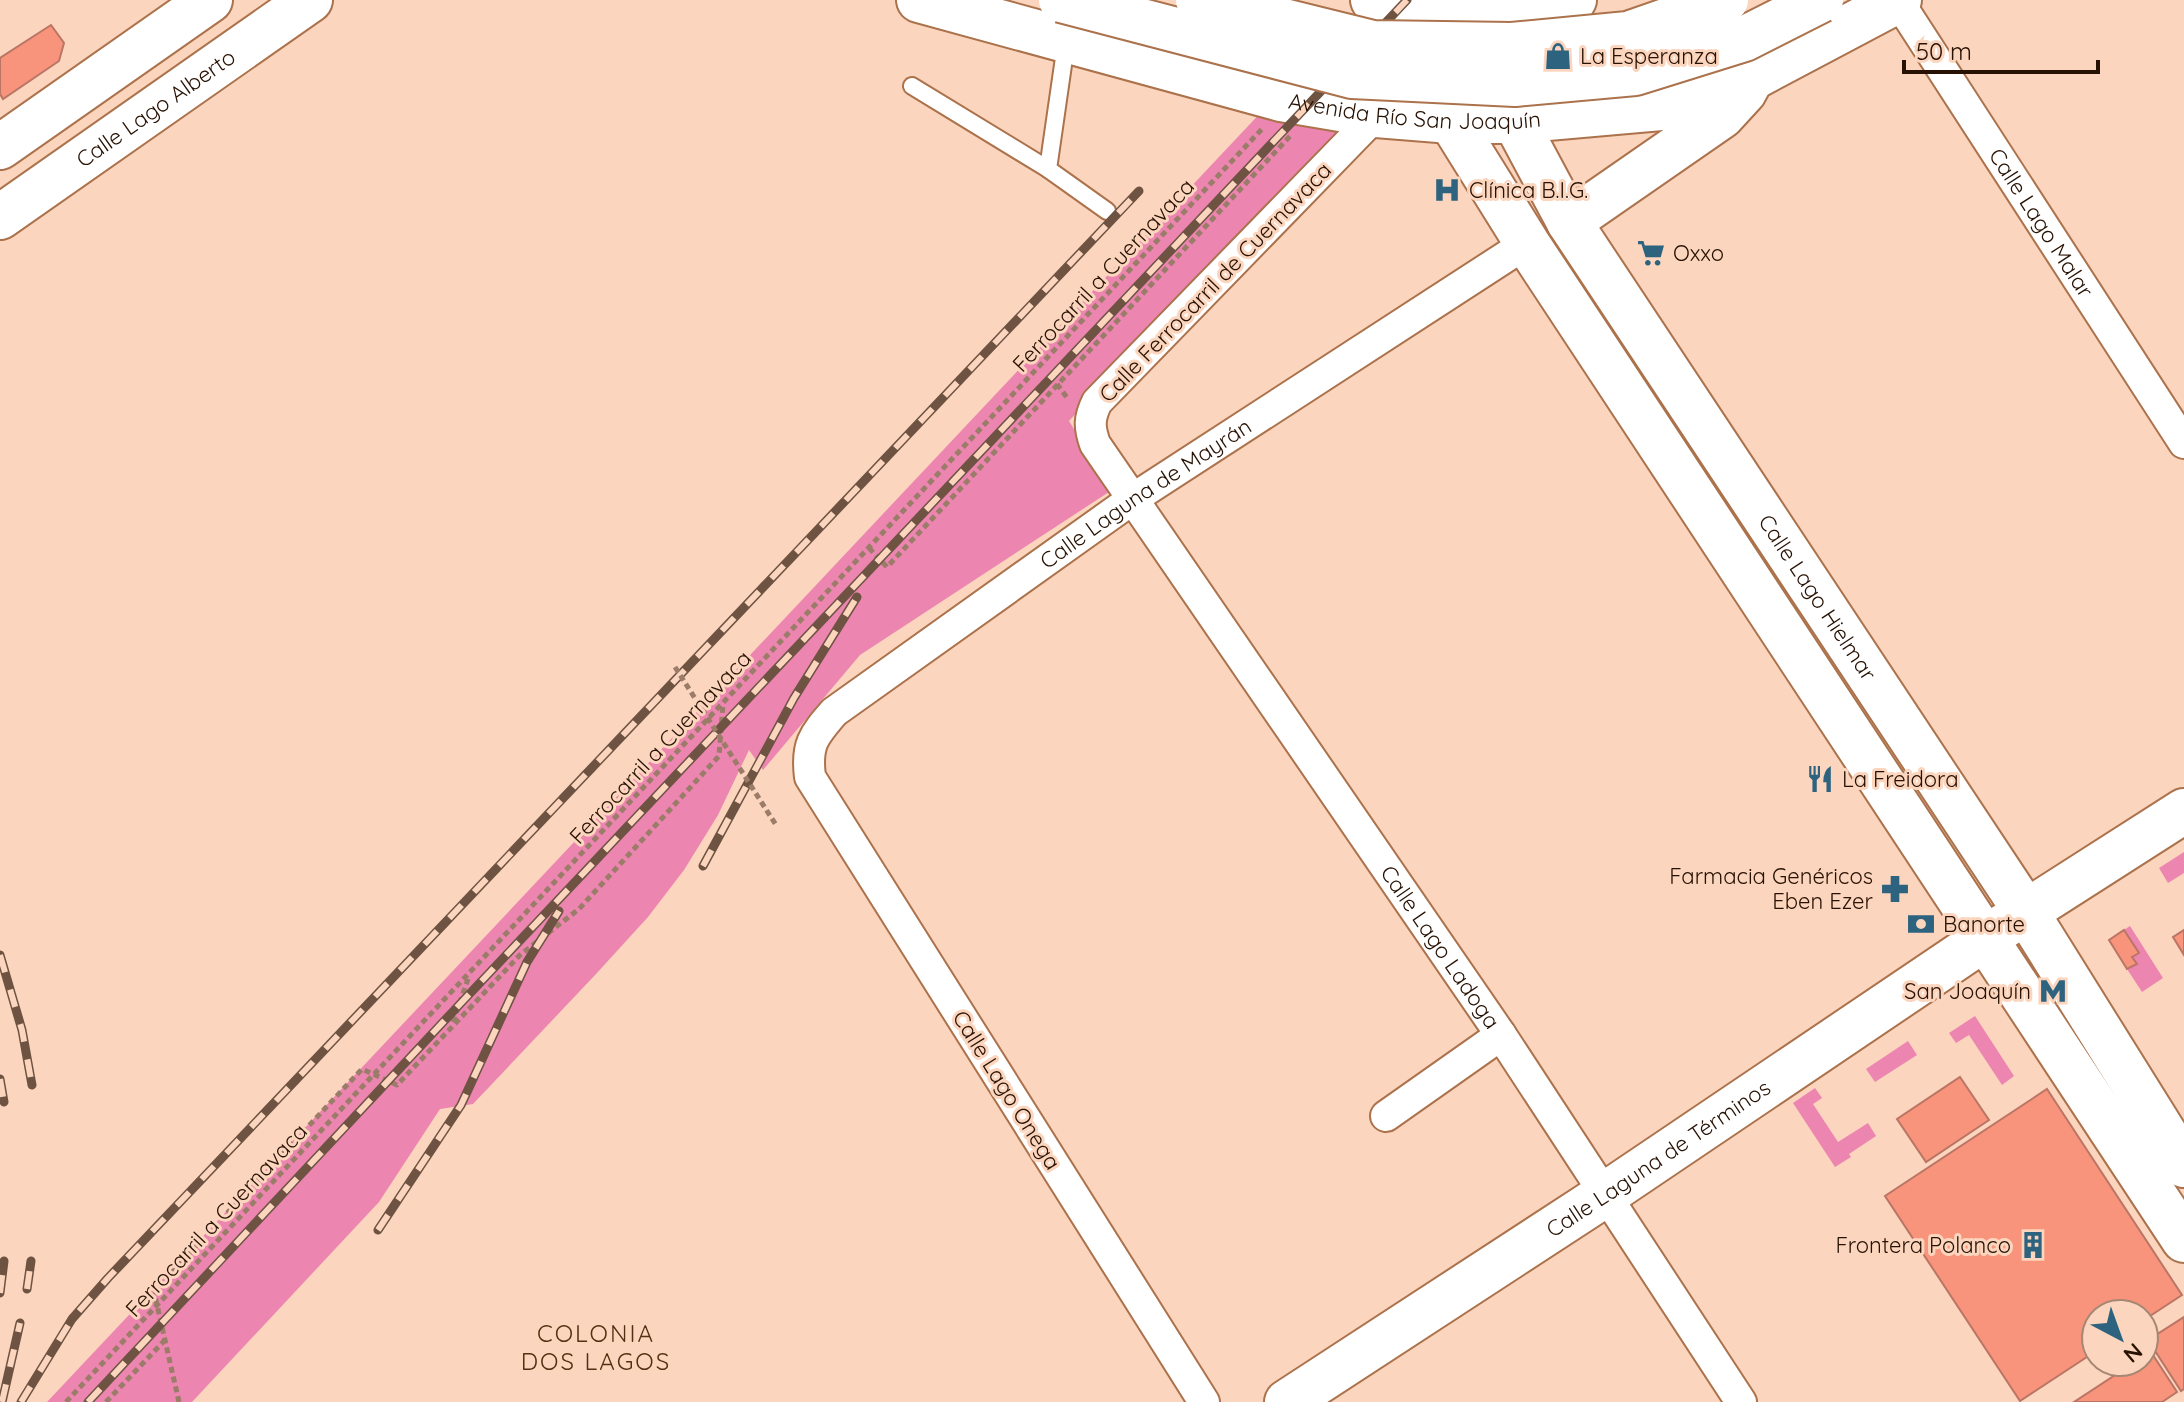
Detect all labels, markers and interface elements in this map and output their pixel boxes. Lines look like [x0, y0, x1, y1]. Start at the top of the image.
scale bar [1904, 24, 2098, 74]
text: 50 m [1916, 36, 1972, 66]
shop icon: La Esperanza [1543, 41, 1573, 71]
place label: La Esperanza [1580, 42, 1718, 70]
street label: Calle Lago Alberto [71, 43, 241, 173]
street label: Avenida Río San Joaquín [1287, 87, 1542, 135]
street label: Calle Lago Malar [1983, 143, 2100, 303]
street label: Calle Ferrocarril de Cuernavaca [1093, 156, 1337, 408]
street label: Ferrocarril a Cuernavaca [1006, 172, 1200, 378]
hospital icon: Clínica B.I.G. [1432, 175, 1462, 205]
place label: Clínica B.I.G. [1469, 176, 1588, 204]
supermarket icon: Oxxo [1636, 238, 1666, 268]
place label: Oxxo [1673, 239, 1724, 267]
street label: Calle Laguna de Mayrán [1034, 412, 1256, 575]
street label: Calle Lago Hielmar [1752, 509, 1883, 686]
street label: Ferrocarril a Cuernavaca [563, 644, 757, 850]
restaurant icon: La Freidora [1805, 764, 1835, 794]
place label: La Freidora [1842, 765, 1959, 793]
street label: Calle Lago Ladoga [1374, 860, 1507, 1034]
place label: Farmacia Genéricos Eben Ezer [1669, 862, 1874, 915]
pharmacy icon: Farmacia Genéricos Eben Ezer [1880, 874, 1910, 904]
bank icon: Banorte [1906, 909, 1936, 939]
place label: Banorte [1943, 910, 2025, 938]
metro station icon: San Joaquín [2038, 976, 2068, 1006]
place label: San Joaquín [1904, 977, 2031, 1005]
street label: Calle Lago Onega [947, 1005, 1067, 1175]
street label: Calle Laguna de Términos [1541, 1073, 1776, 1243]
street label: Ferrocarril a Cuernavaca [119, 1117, 313, 1323]
building icon: Frontera Polanco [2018, 1230, 2048, 1260]
place label: Frontera Polanco [1835, 1231, 2011, 1259]
north arrow [2080, 1298, 2160, 1378]
district label: COLONIA DOS LAGOS [521, 1318, 671, 1376]
text: N [2118, 1337, 2148, 1369]

